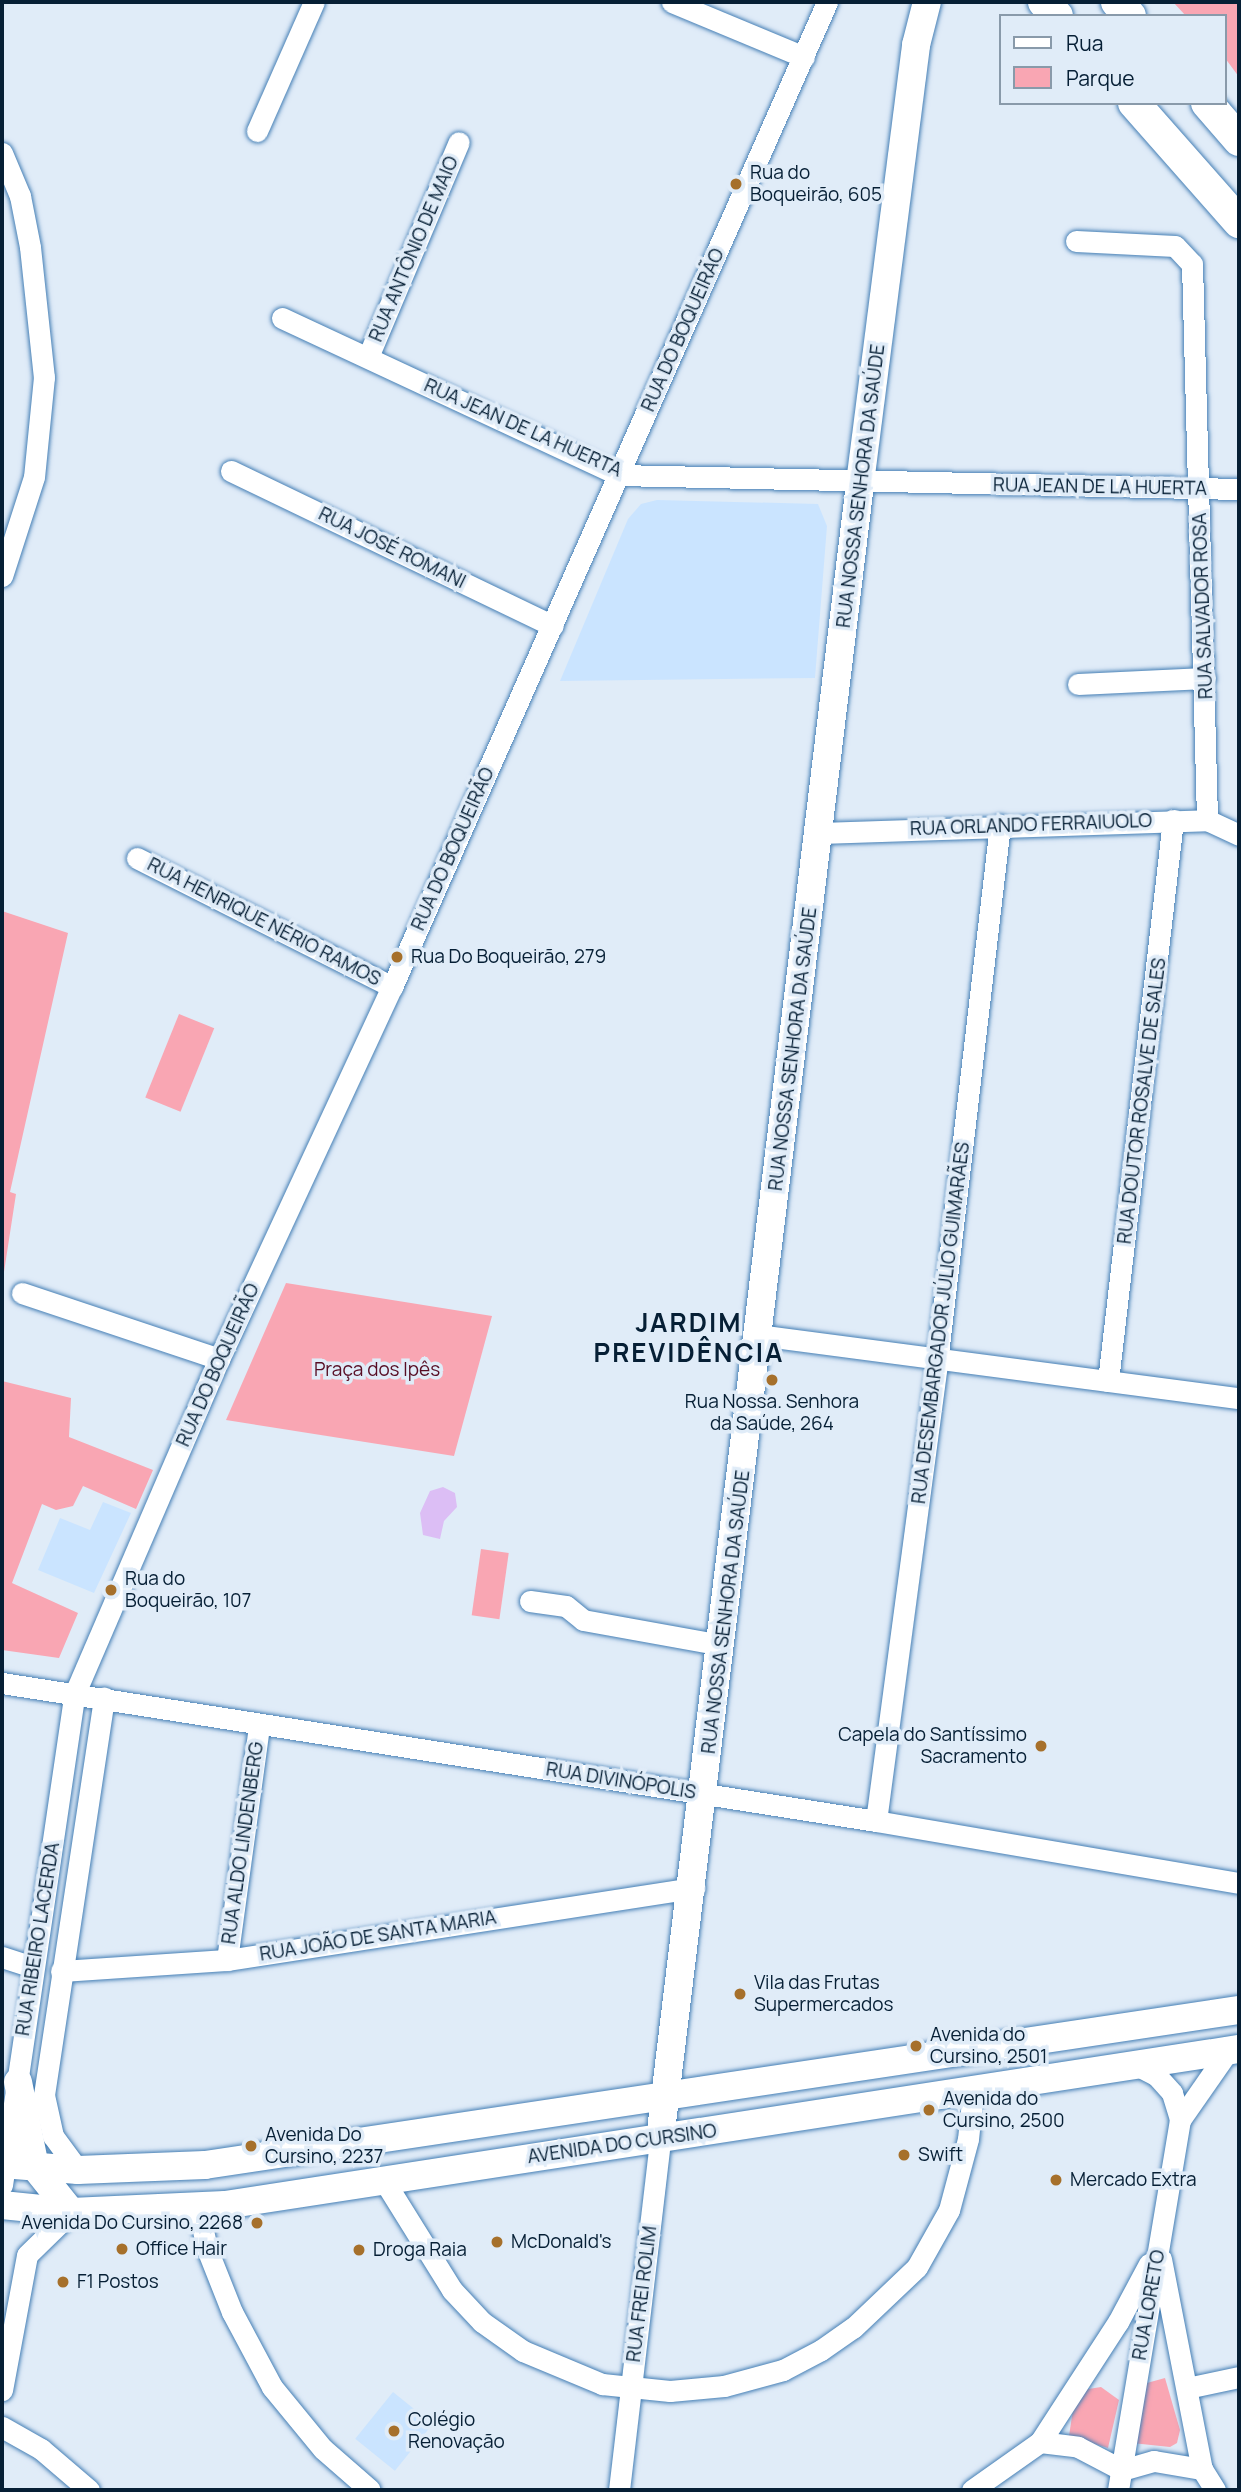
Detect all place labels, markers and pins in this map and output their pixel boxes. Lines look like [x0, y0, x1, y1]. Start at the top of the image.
place label: Rua do Boqueirão, 605 [750, 162, 882, 206]
marker: Rua do Boqueirão, 605 [728, 176, 744, 192]
place label: Rua Do Boqueirão, 279 [411, 946, 606, 968]
marker: Rua Do Boqueirão, 279 [389, 949, 405, 965]
marker: Rua Nossa. Senhora da Saúde, 264 [764, 1372, 780, 1388]
place label: Rua Nossa. Senhora da Saúde, 264 [685, 1391, 859, 1435]
place label: Rua do Boqueirão, 107 [125, 1568, 251, 1612]
marker: Rua do Boqueirão, 107 [103, 1582, 119, 1598]
place label: Capela do Santíssimo Sacramento [838, 1724, 1027, 1768]
marker: Capela do Santíssimo Sacramento [1033, 1738, 1049, 1754]
place label: Vila das Frutas Supermercados [754, 1972, 893, 2016]
marker: Vila das Frutas Supermercados [732, 1986, 748, 2002]
place label: Avenida do Cursino, 2501 [930, 2024, 1047, 2068]
marker: Avenida do Cursino, 2501 [908, 2038, 924, 2054]
place label: Avenida do Cursino, 2500 [943, 2088, 1065, 2132]
marker: Avenida do Cursino, 2500 [921, 2102, 937, 2118]
place label: Avenida Do Cursino, 2237 [265, 2124, 383, 2168]
marker: Avenida Do Cursino, 2237 [243, 2138, 259, 2154]
place label: Swift [918, 2144, 963, 2166]
marker: Swift [896, 2147, 912, 2163]
place label: Mercado Extra [1070, 2169, 1197, 2191]
marker: Mercado Extra [1048, 2172, 1064, 2188]
place label: Avenida Do Cursino, 2268 [21, 2212, 243, 2234]
marker: Avenida Do Cursino, 2268 [249, 2215, 265, 2231]
place label: McDonald's [511, 2231, 612, 2253]
marker: McDonald's [489, 2234, 505, 2250]
place label: Office Hair [136, 2238, 227, 2260]
place label: Droga Raia [373, 2239, 467, 2261]
marker: Office Hair [114, 2241, 130, 2257]
marker: Droga Raia [351, 2242, 367, 2258]
place label: F1 Postos [77, 2271, 159, 2293]
marker: F1 Postos [55, 2274, 71, 2290]
place label: Colégio Renovação [408, 2409, 505, 2453]
marker: Colégio Renovação [386, 2423, 402, 2439]

